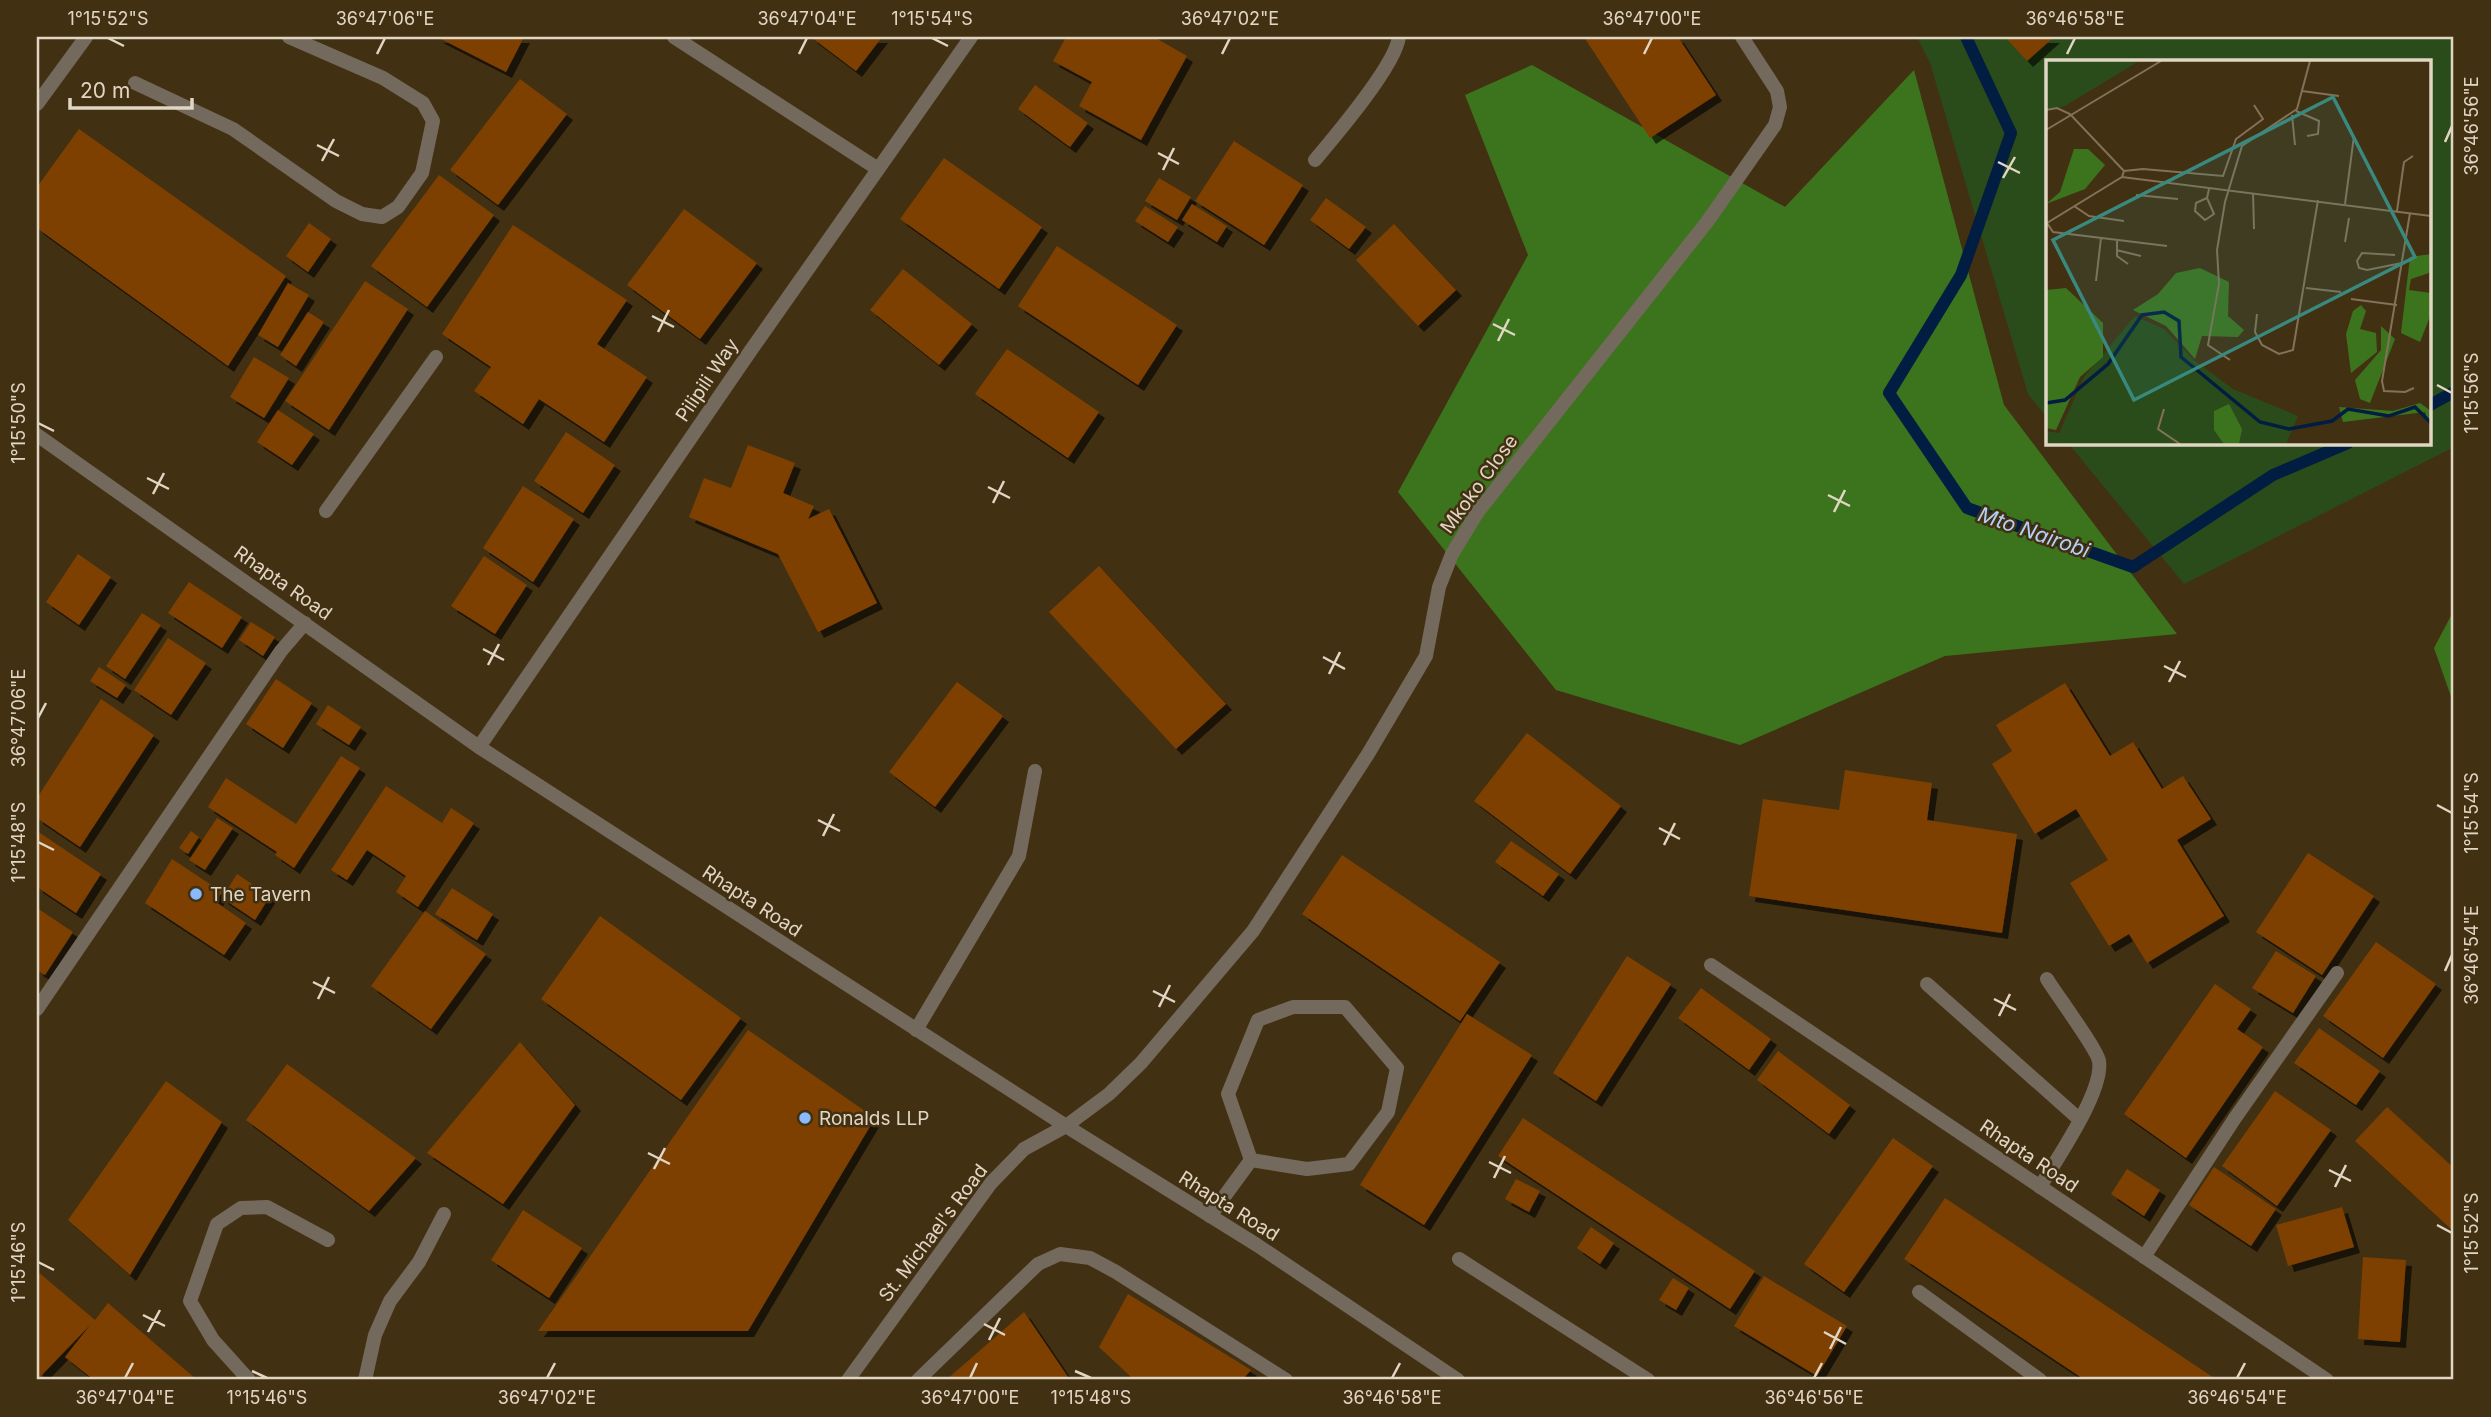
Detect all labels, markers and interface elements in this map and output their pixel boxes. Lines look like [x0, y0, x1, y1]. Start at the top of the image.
text: 1°15'52"S [67, 8, 149, 29]
text: 36°47'06"E [336, 8, 434, 29]
text: 36°47'04"E [757, 8, 857, 29]
text: 1°15'54"S [891, 8, 973, 29]
text: 36°47'02"E [1181, 8, 1279, 29]
text: 36°47'00"E [1603, 8, 1701, 29]
text: 36°46'58"E [2025, 8, 2125, 29]
inset map [2046, 60, 2432, 444]
scale bar [70, 66, 192, 110]
text: 36°46'56"E [2461, 76, 2482, 176]
text: 20 m [80, 78, 130, 103]
street label: Pilipili Way [671, 334, 743, 426]
text: 1°15'56"S [2461, 352, 2482, 434]
text: 1°15'50"S [8, 382, 29, 464]
street label: Mkoko Close [1436, 430, 1522, 538]
water label: Mto Nairobi [1975, 501, 2094, 563]
street label: Rhapta Road [230, 541, 336, 625]
text: 36°47'06"E [8, 669, 29, 767]
text: 1°15'54"S [2461, 772, 2482, 854]
text: 1°15'48"S [8, 802, 29, 882]
street label: Rhapta Road [698, 860, 806, 942]
place label: The Tavern [210, 883, 311, 906]
marker: The Tavern [188, 886, 204, 902]
text: 36°46'54"E [2461, 905, 2482, 1005]
place label: Ronalds LLP [819, 1107, 929, 1130]
marker: Ronalds LLP [797, 1110, 813, 1126]
street label: Rhapta Road [1975, 1115, 2083, 1197]
street label: St. Michael's Road [874, 1160, 992, 1306]
street label: Rhapta Road [1175, 1166, 1283, 1246]
text: 1°15'52"S [2461, 1192, 2482, 1274]
text: 1°15'46"S [8, 1222, 29, 1302]
text: 36°47'04"E [75, 1387, 175, 1408]
text: 1°15'46"S [227, 1387, 307, 1408]
text: 36°47'02"E [498, 1387, 596, 1408]
text: 36°47'00"E [921, 1387, 1019, 1408]
text: 1°15'48"S [1051, 1387, 1131, 1408]
text: 36°46'58"E [1342, 1387, 1442, 1408]
text: 36°46'56"E [1764, 1387, 1864, 1408]
text: 36°46'54"E [2187, 1387, 2287, 1408]

